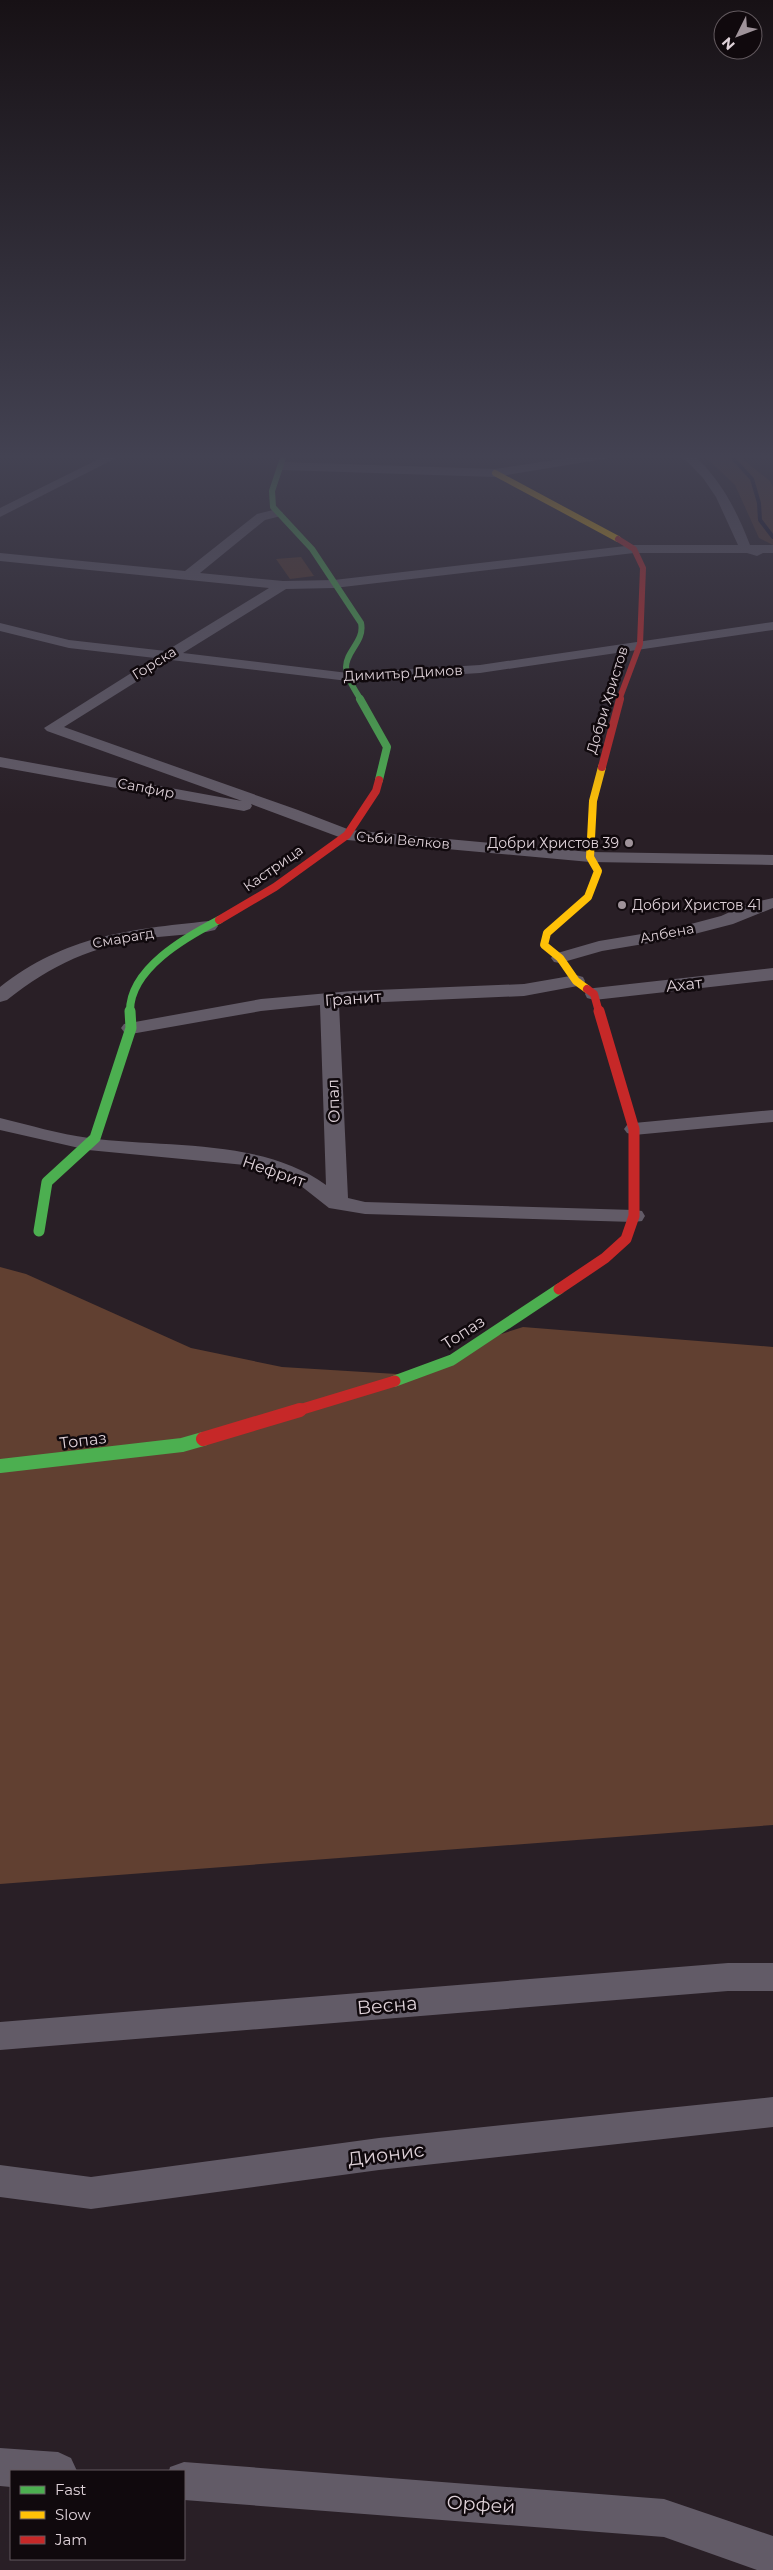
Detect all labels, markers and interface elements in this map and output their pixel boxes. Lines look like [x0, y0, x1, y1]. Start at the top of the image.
north arrow [713, 10, 763, 60]
text: N [718, 33, 739, 54]
street label: Горска [129, 642, 179, 684]
street label: Добри Христов [582, 644, 632, 756]
street label: Димитър Димов [343, 661, 463, 685]
street label: Сапфир [116, 774, 176, 802]
street label: Съби Велков [355, 827, 451, 853]
place label: Добри Христов 39 [487, 834, 619, 852]
marker: Добри Христов 39 [623, 837, 635, 849]
street label: Кастрица [240, 841, 306, 895]
place label: Добри Христов 41 [632, 896, 761, 914]
marker: Добри Христов 41 [616, 899, 628, 911]
street label: Албена [638, 919, 696, 947]
street label: Смарагд [91, 924, 155, 952]
street label: Ахат [665, 973, 704, 996]
street label: Гранит [324, 987, 382, 1010]
street label: Опал [323, 1079, 344, 1123]
street label: Нефрит [240, 1152, 308, 1191]
street label: Топаз [438, 1312, 488, 1353]
street label: Топаз [58, 1428, 108, 1453]
street label: Весна [356, 1991, 418, 2020]
street label: Дионис [347, 2138, 426, 2171]
legend [10, 2470, 185, 2560]
text: Fast [55, 2480, 86, 2499]
street label: Орфей [446, 2491, 516, 2518]
text: Slow [55, 2505, 91, 2524]
text: Jam [54, 2530, 87, 2549]

